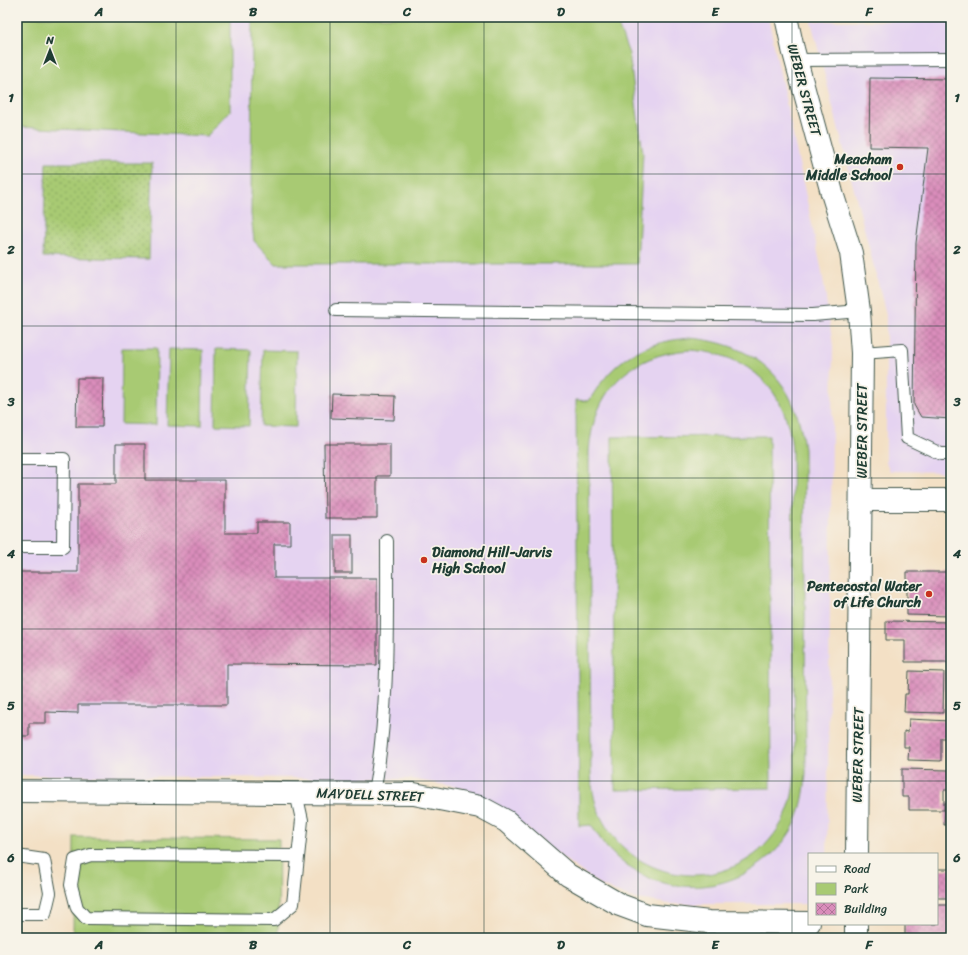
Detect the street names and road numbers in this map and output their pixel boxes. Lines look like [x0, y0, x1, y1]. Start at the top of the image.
street label: WEBER STREET [780, 41, 829, 140]
street label: WEBER STREET [850, 382, 875, 479]
street label: WEBER STREET [845, 706, 871, 803]
street label: MAYDELL STREET [316, 781, 425, 809]

